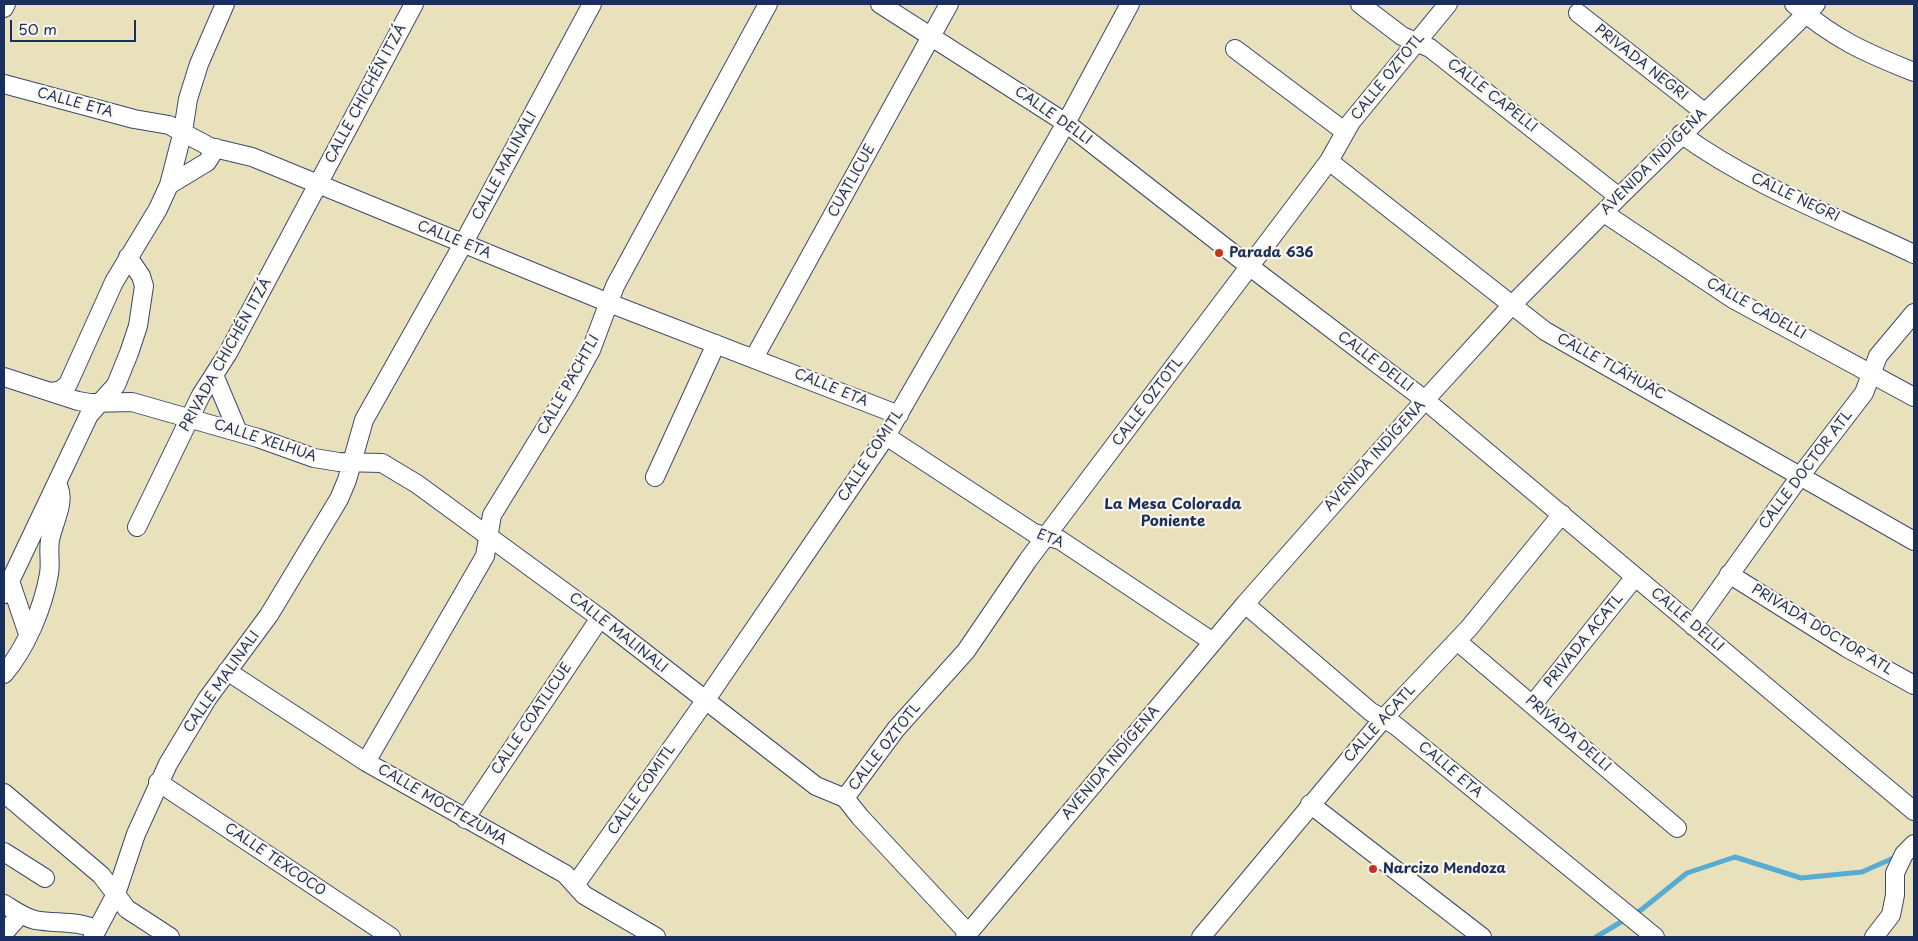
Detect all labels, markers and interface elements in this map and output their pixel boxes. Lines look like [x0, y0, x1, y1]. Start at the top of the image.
scale bar [12, 10, 139, 42]
text: 50 m [18, 17, 57, 40]
street label: CALLE CHICHÉN ITZÁ [322, 21, 410, 167]
street label: PRIVADA NEGRI [1591, 21, 1691, 105]
street label: CALLE OZTOTL [1348, 30, 1428, 124]
street label: CALLE CAPELLI [1444, 56, 1540, 136]
street label: CALLE DELLI [1011, 83, 1095, 149]
street label: CALLE ETA [35, 85, 115, 121]
street label: AVENIDA INDÍGENA [1598, 106, 1710, 218]
street label: CALLE MALINALI [469, 109, 541, 223]
street label: CUATLICUE [825, 142, 879, 220]
street label: CALLE NEGRI [1748, 170, 1842, 226]
street label: CALLE ETA [415, 218, 493, 262]
place label: Parada 636 [1229, 245, 1314, 261]
marker: Parada 636 [1213, 247, 1225, 259]
street label: PRIVADA CHICHÉN ITZÁ [177, 275, 275, 435]
street label: CALLE CADELLI [1703, 275, 1809, 343]
street label: CALLE DELLI [1334, 328, 1416, 396]
street label: CALLE TLÁHUAC [1554, 330, 1668, 404]
street label: CALLE PACHTLI [535, 332, 603, 438]
street label: CALLE OZTOTL [1109, 354, 1187, 450]
street label: CALLE ETA [792, 366, 870, 410]
street label: AVENIDA INDÍGENA [1321, 397, 1429, 515]
street label: CALLE COMITL [835, 407, 907, 505]
street label: CALLE DOCTOR ATL [1756, 407, 1856, 533]
street label: CALLE XELHUA [211, 416, 319, 466]
district label: La Mesa Colorada Poniente [1104, 496, 1242, 531]
street label: ETA [1034, 526, 1066, 552]
street label: PRIVADA DOCTOR ATL [1748, 581, 1896, 679]
street label: CALLE DELLI [1647, 585, 1727, 655]
street label: CALLE MALINALI [565, 589, 671, 677]
street label: PRIVADA ACATL [1541, 591, 1627, 691]
street label: CALLE MALINALI [181, 628, 263, 736]
street label: CALLE COATLICUE [488, 660, 576, 778]
street label: CALLE ACATL [1341, 682, 1419, 766]
street label: PRIVADA DELLI [1522, 692, 1614, 776]
street label: CALLE OZTOTL [846, 700, 924, 794]
street label: AVENIDA INDÍGENA [1059, 703, 1163, 823]
street label: CALLE ETA [1415, 738, 1485, 802]
street label: CALLE COMITL [605, 742, 679, 838]
street label: CALLE MOCTEZUMA [375, 761, 509, 849]
street label: CALLE TEXCOCO [221, 820, 329, 900]
place label: Narcizo Mendoza [1383, 861, 1506, 877]
marker: Narcizo Mendoza [1367, 863, 1379, 875]

